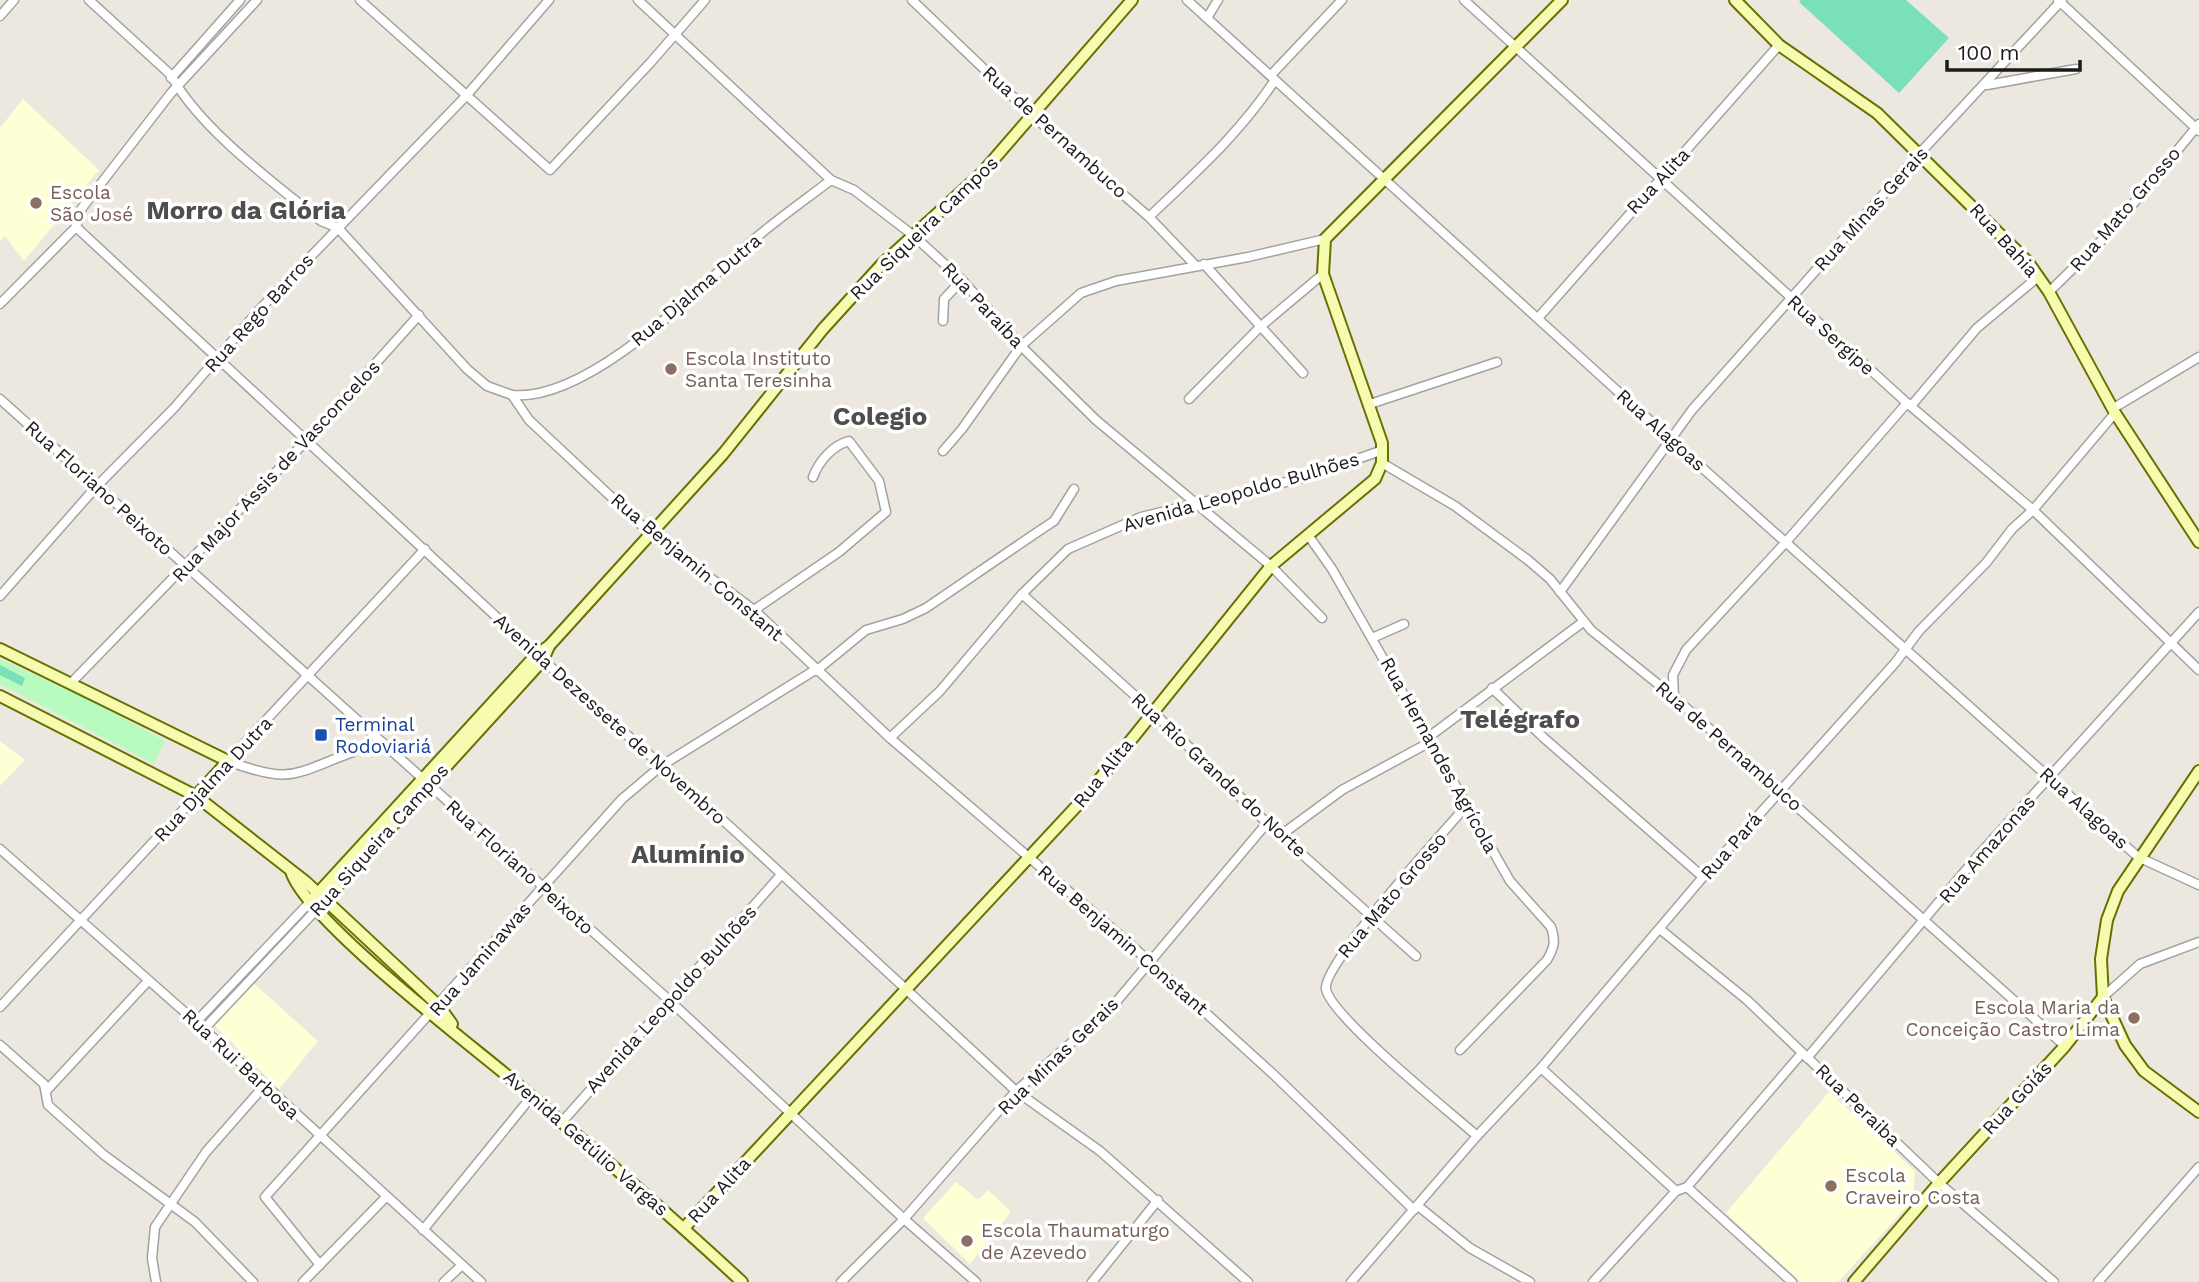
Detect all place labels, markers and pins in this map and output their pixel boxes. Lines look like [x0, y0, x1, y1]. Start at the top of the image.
place label: Escola São José [50, 181, 133, 226]
marker: Escola São José [28, 195, 44, 211]
place label: Escola Instituto Santa Teresinha [685, 347, 832, 392]
marker: Escola Instituto Santa Teresinha [663, 361, 679, 377]
place label: Terminal Rodoviariá [335, 713, 432, 758]
marker: Terminal Rodoviariá [313, 727, 329, 743]
place label: Escola Maria da Conceição Castro Lima [1906, 996, 2120, 1041]
marker: Escola Maria da Conceição Castro Lima [2126, 1010, 2142, 1026]
place label: Escola Craveiro Costa [1845, 1164, 1981, 1209]
marker: Escola Craveiro Costa [1823, 1178, 1839, 1194]
place label: Escola Thaumaturgo de Azevedo [981, 1219, 1170, 1264]
marker: Escola Thaumaturgo de Azevedo [959, 1233, 975, 1249]

